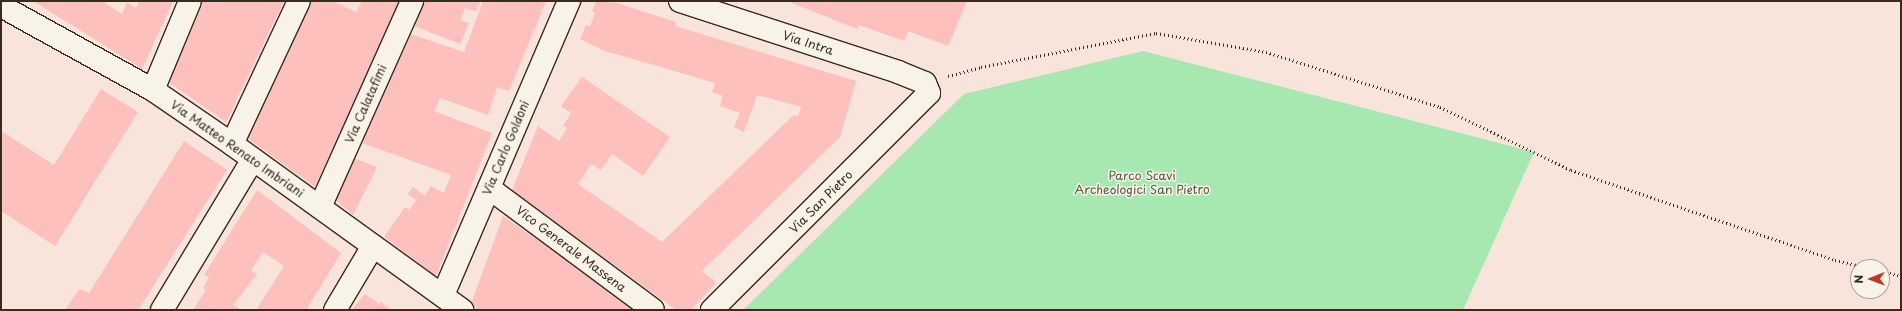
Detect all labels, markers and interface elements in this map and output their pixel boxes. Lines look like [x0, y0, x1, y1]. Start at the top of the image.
street label: Via Intra [781, 28, 835, 58]
street label: Via Calatafimi [342, 63, 390, 145]
street label: Via Matteo Renato Imbriani [167, 97, 307, 201]
street label: Via Carlo Goldoni [479, 98, 533, 198]
street label: Via San Pietro [787, 168, 855, 236]
park label: Parco Scavi Archeologici San Pietro [1075, 169, 1209, 197]
street label: Vico Generale Massena [513, 203, 629, 295]
north arrow [1850, 259, 1890, 299]
text: N [1850, 275, 1867, 284]

